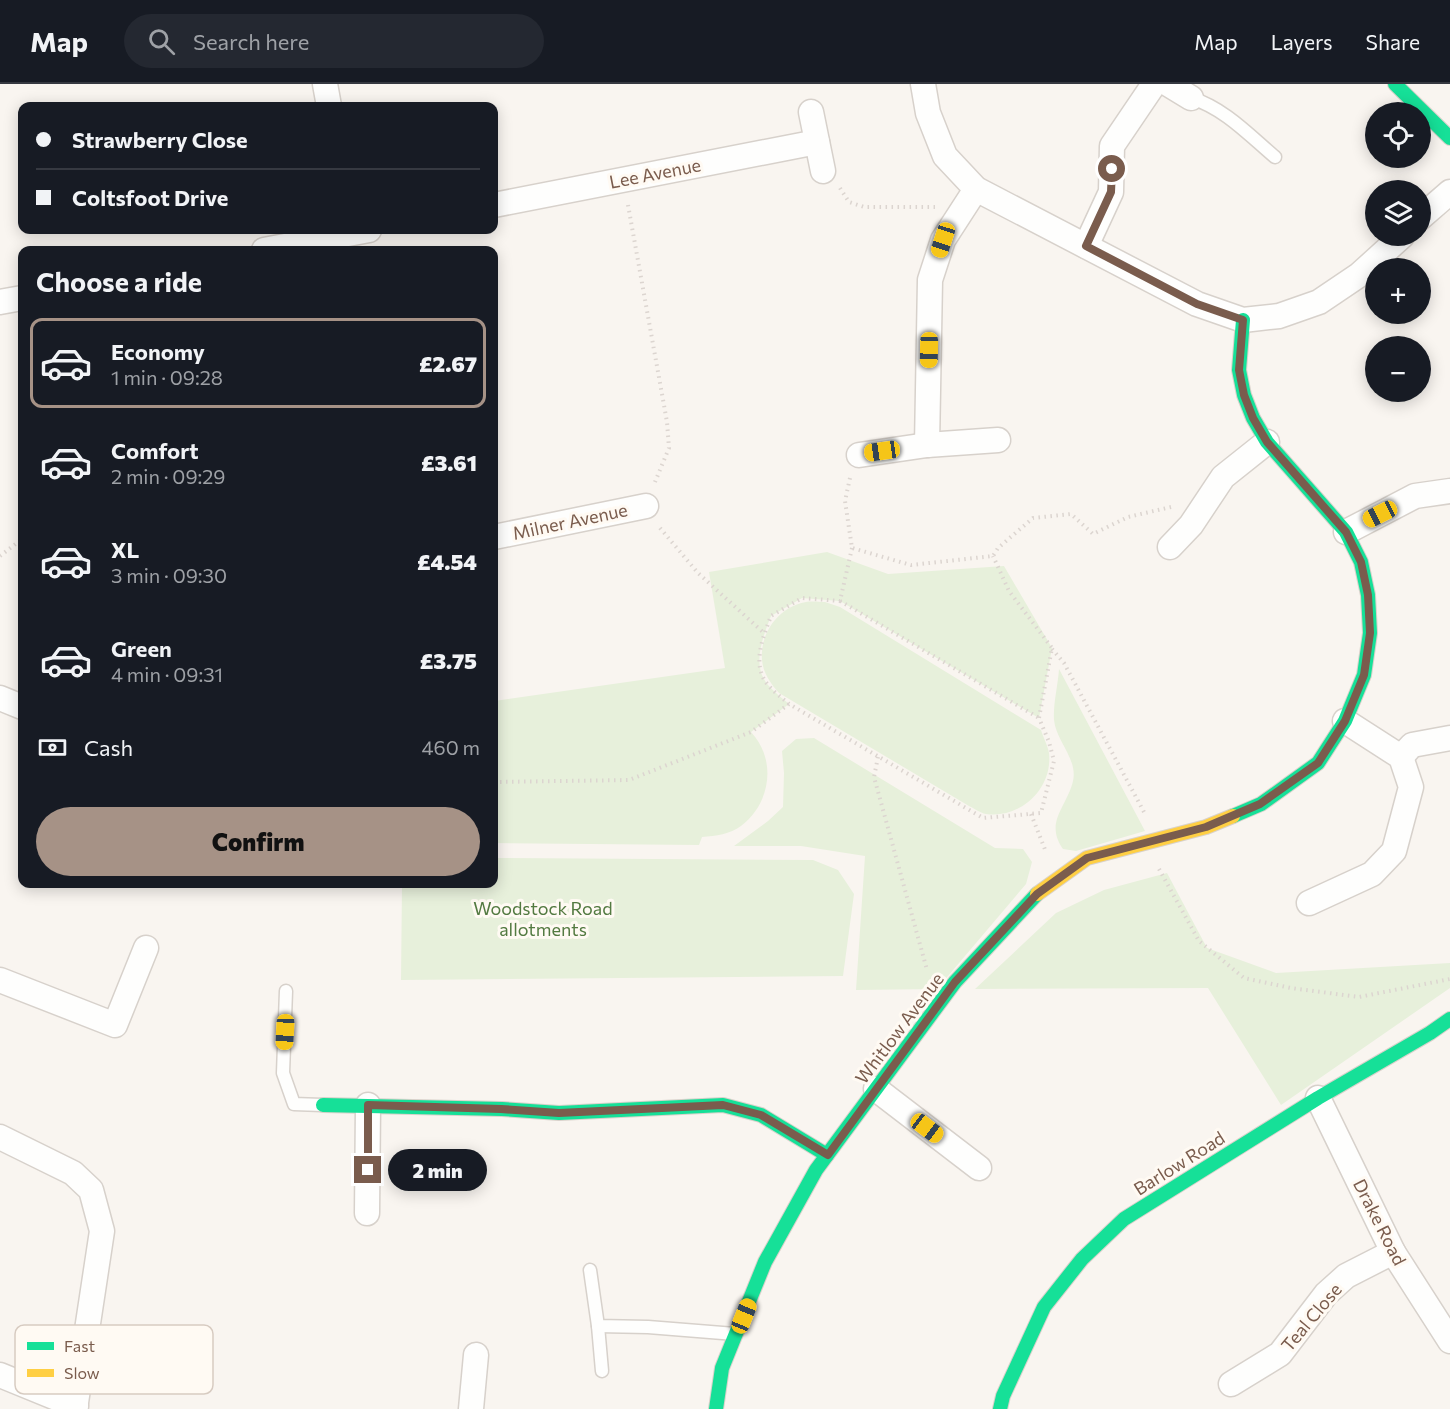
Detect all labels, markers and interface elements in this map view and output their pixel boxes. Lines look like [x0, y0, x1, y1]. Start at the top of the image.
search box [124, 14, 544, 68]
text: Map [30, 24, 88, 58]
icon: search [145, 25, 178, 58]
text: Search here [193, 28, 309, 55]
text: Map [1194, 29, 1238, 54]
text: Layers [1271, 29, 1333, 54]
text: Share [1366, 29, 1420, 54]
map controls [1365, 102, 1431, 402]
button: locate [1365, 102, 1431, 168]
text: Strawberry Close [72, 126, 248, 153]
street label: Lee Avenue [607, 153, 703, 193]
route start [1098, 155, 1125, 182]
button: layers [1365, 180, 1431, 246]
text: Coltsfoot Drive [72, 184, 228, 211]
car [929, 220, 957, 260]
button: + [1365, 258, 1431, 324]
text: Choose a ride [36, 265, 202, 298]
car [920, 332, 938, 368]
icon: car [39, 336, 93, 390]
button: − [1365, 336, 1431, 402]
text: Economy [111, 338, 205, 365]
text: £2.67 [419, 350, 477, 377]
text: 1 min · 09:28 [111, 365, 223, 389]
icon: car [39, 435, 93, 489]
text: Comfort [111, 437, 199, 464]
car [863, 440, 901, 462]
text: £3.61 [421, 449, 477, 476]
text: 2 min · 09:29 [111, 464, 225, 488]
street label: Milner Avenue [511, 498, 629, 544]
car [1360, 498, 1400, 530]
icon: car [39, 534, 93, 588]
text: XL [111, 536, 139, 563]
text: £4.54 [417, 548, 477, 575]
text: 3 min · 09:30 [111, 563, 227, 587]
icon: car [39, 633, 93, 687]
text: Green [111, 635, 172, 662]
text: £3.75 [420, 647, 477, 674]
text: 4 min · 09:31 [111, 662, 223, 686]
icon: cash [36, 731, 69, 764]
text: Cash [84, 734, 133, 761]
text: 460 m [422, 735, 480, 759]
button: Confirm [36, 807, 480, 876]
park label: Woodstock Road allotments [473, 897, 613, 940]
street label: Whitlow Avenue [850, 968, 948, 1088]
car [275, 1014, 295, 1050]
car [907, 1110, 947, 1146]
street label: Barlow Road [1129, 1126, 1229, 1200]
callout: 2 min [389, 1149, 488, 1191]
route end [354, 1156, 381, 1183]
text: 2 min [412, 1158, 463, 1182]
street label: Drake Road [1349, 1175, 1411, 1269]
street label: Teal Close [1276, 1278, 1346, 1356]
car [729, 1296, 759, 1336]
legend [15, 1325, 213, 1394]
text: Fast [64, 1336, 95, 1355]
text: Slow [64, 1363, 100, 1382]

